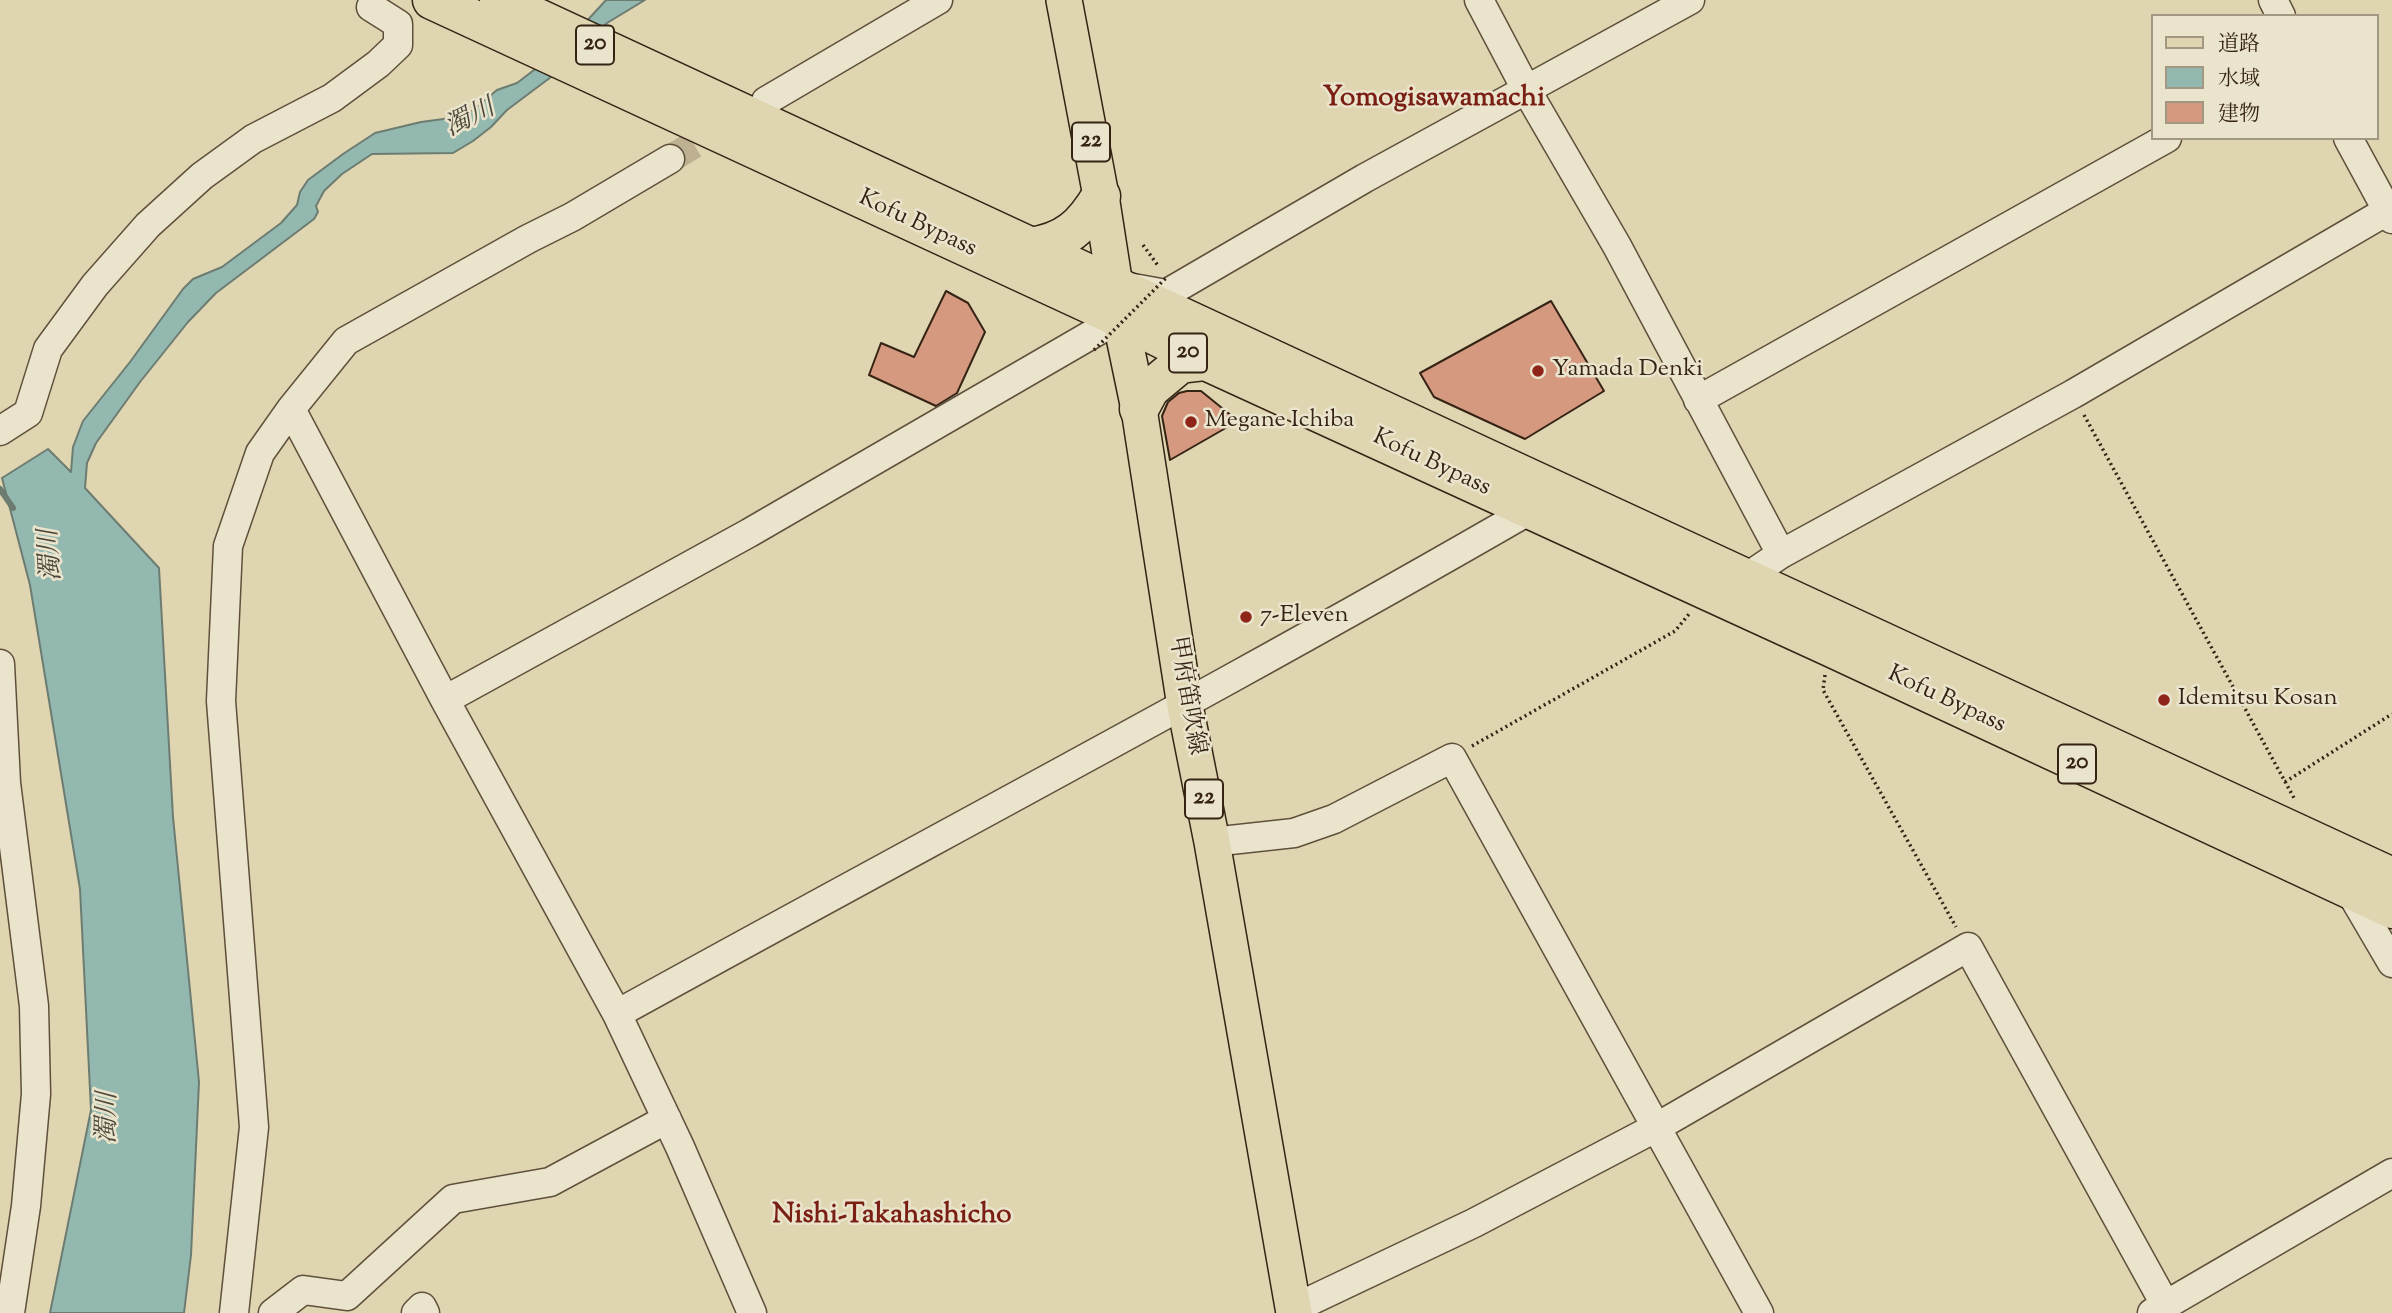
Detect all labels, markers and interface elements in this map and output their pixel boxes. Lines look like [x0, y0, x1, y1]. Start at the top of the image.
legend [2150, 14, 2378, 140]
road number: 20 [576, 26, 614, 64]
text: 道路 [2218, 30, 2260, 60]
text: 水域 [2218, 65, 2260, 95]
district label: Yomogisawamachi [1323, 83, 1545, 117]
water label: 濁川 [441, 94, 501, 146]
text: 建物 [2218, 100, 2260, 130]
road number: 22 [1072, 122, 1110, 162]
street label: Kofu Bypass [853, 185, 981, 265]
road number: 20 [1169, 334, 1207, 372]
place label: Yamada Denki [1552, 357, 1703, 385]
marker: Yamada Denki [1530, 363, 1546, 379]
place label: Megane Ichiba [1205, 408, 1354, 436]
marker: Megane Ichiba [1183, 414, 1199, 430]
street label: Kofu Bypass [1367, 424, 1495, 504]
water label: 濁川 [36, 528, 70, 582]
place label: 7-Eleven [1260, 603, 1349, 631]
marker: 7-Eleven [1238, 609, 1254, 625]
street label: 甲府笛吹線 [1160, 634, 1210, 758]
street label: Kofu Bypass [1882, 661, 2010, 741]
place label: Idemitsu Kosan [2178, 686, 2338, 714]
marker: Idemitsu Kosan [2156, 692, 2172, 708]
road number: 20 [2058, 744, 2096, 784]
road number: 22 [1185, 779, 1223, 818]
water label: 濁川 [94, 1092, 126, 1144]
district label: Nishi-Takahashicho [772, 1200, 1012, 1234]

